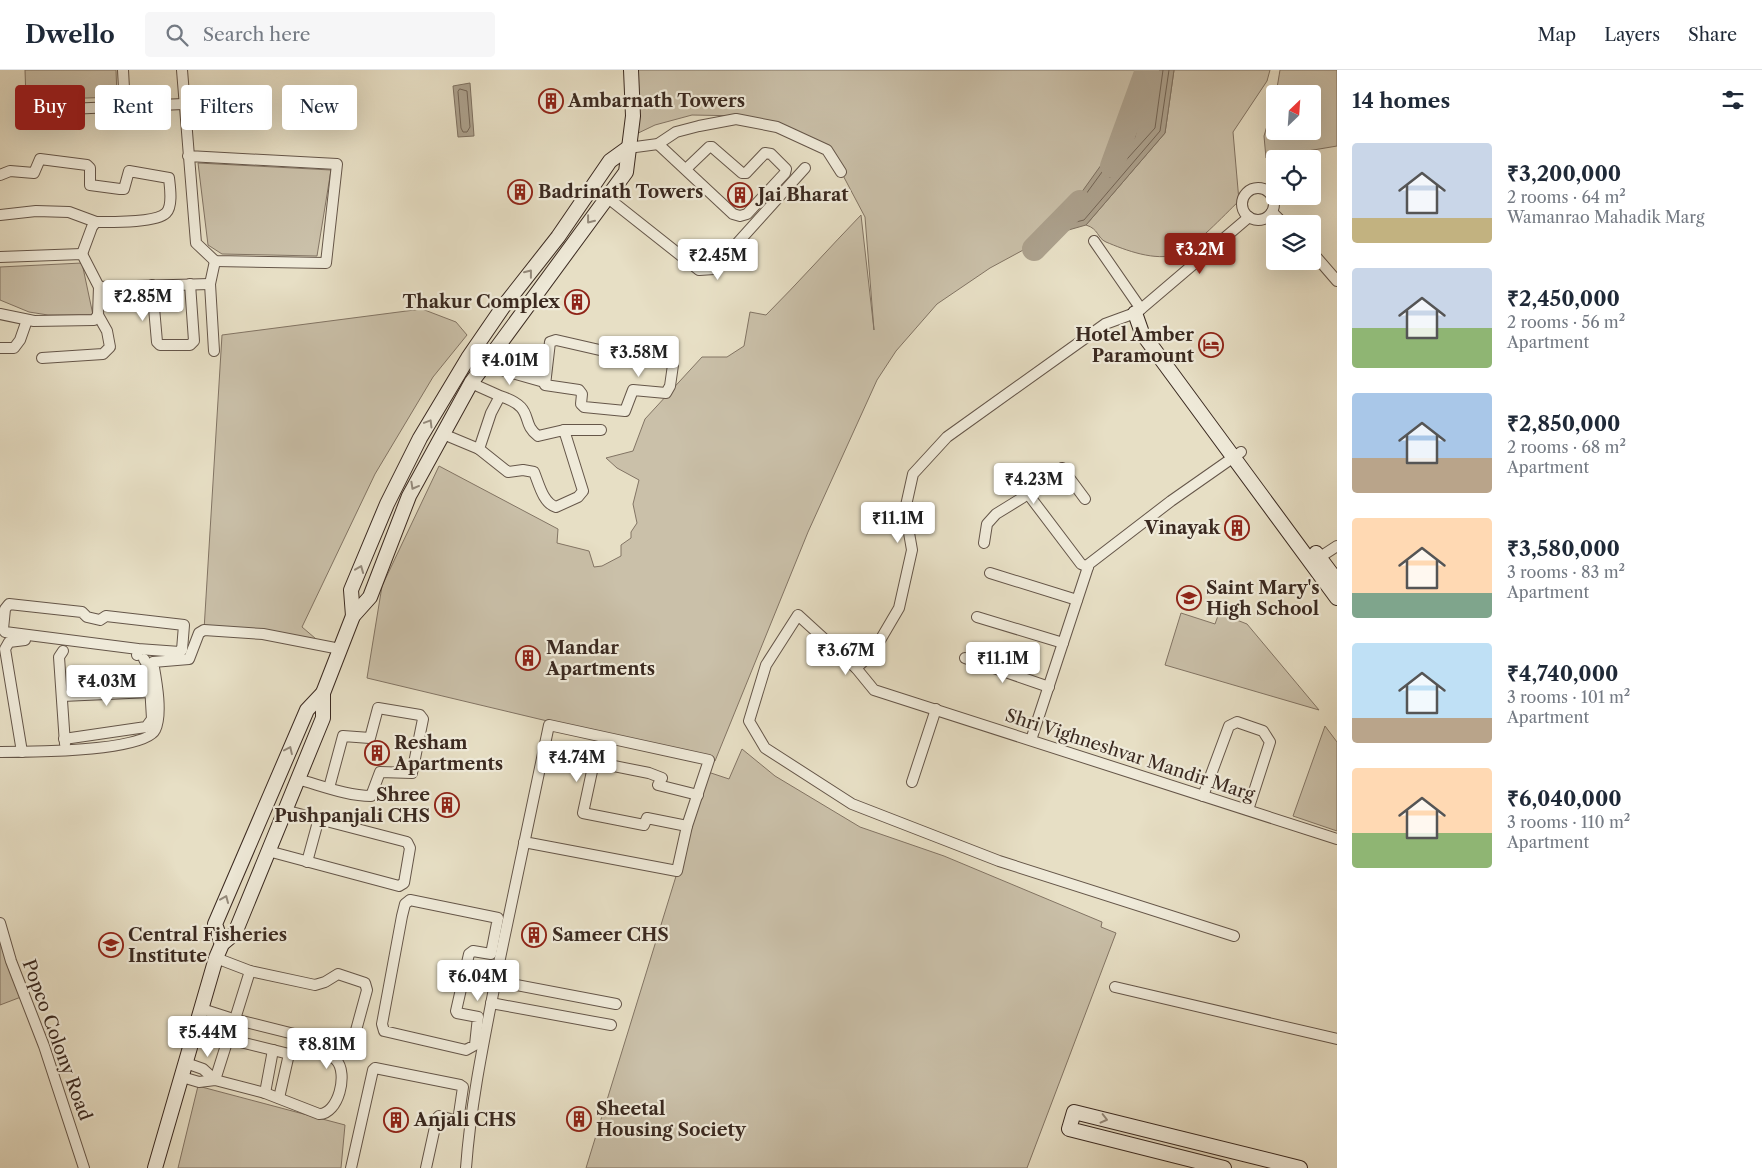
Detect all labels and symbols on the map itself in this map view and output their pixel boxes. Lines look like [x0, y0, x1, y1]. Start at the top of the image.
north arrow [1266, 85, 1321, 140]
building icon: Ambarnath Towers [538, 88, 564, 114]
place label: Ambarnath Towers [567, 90, 745, 112]
building icon: Badrinath Towers [507, 179, 533, 205]
place label: Badrinath Towers [538, 181, 703, 203]
building icon: Jai Bharat [727, 182, 753, 208]
place label: Jai Bharat [755, 184, 849, 206]
one-way arrow [587, 214, 596, 224]
pin: ₹3.2M [1165, 232, 1235, 275]
pin: ₹2.45M [677, 238, 759, 281]
one-way arrow [524, 270, 532, 279]
pin: ₹2.85M [102, 280, 184, 322]
building icon: Thakur Complex [564, 289, 590, 315]
place label: Thakur Complex [403, 291, 560, 313]
place label: Hotel Amber Paramount [1075, 324, 1195, 367]
hotel icon: Hotel Amber Paramount [1198, 332, 1224, 358]
pin: ₹3.58M [598, 336, 680, 378]
pin: ₹4.01M [469, 344, 551, 386]
one-way arrow [423, 419, 433, 428]
pin: ₹4.23M [993, 462, 1075, 505]
one-way arrow [410, 481, 420, 490]
pin: ₹11.1M [857, 502, 939, 544]
building icon: Vinayak [1224, 515, 1250, 541]
place label: Vinayak [1143, 517, 1221, 539]
one-way arrow [354, 566, 364, 574]
place label: Saint Mary's High School [1206, 577, 1320, 620]
school or university icon: Saint Mary's High School [1176, 585, 1202, 611]
pin: ₹3.67M [805, 634, 887, 676]
place label: Mandar Apartments [545, 637, 655, 680]
pin: ₹11.1M [962, 642, 1044, 684]
building icon: Mandar Apartments [515, 645, 541, 671]
pin: ₹4.03M [66, 664, 148, 707]
street label: Shri Vighneshvar Mandir Marg [1002, 704, 1258, 806]
place label: Resham Apartments [393, 732, 503, 775]
building icon: Resham Apartments [364, 740, 390, 766]
pin: ₹4.74M [536, 740, 618, 783]
one-way arrow [283, 746, 293, 755]
place label: Shree Pushpanjali CHS [274, 784, 430, 827]
building icon: Shree Pushpanjali CHS [434, 792, 460, 818]
one-way arrow [219, 895, 230, 904]
building icon: Sameer CHS [521, 922, 547, 948]
place label: Central Fisheries Institute [128, 924, 287, 967]
place label: Sameer CHS [552, 924, 669, 946]
school or university icon: Central Fisheries Institute [98, 932, 124, 958]
street label: Popco Colony Road [18, 956, 96, 1124]
pin: ₹6.04M [437, 960, 519, 1002]
pin: ₹5.44M [167, 1016, 249, 1058]
pin: ₹8.81M [286, 1028, 368, 1070]
place label: Sheetal Housing Society [596, 1098, 747, 1141]
building icon: Sheetal Housing Society [566, 1106, 592, 1132]
building icon: Anjali CHS [383, 1107, 409, 1133]
place label: Anjali CHS [413, 1109, 516, 1131]
one-way arrow [1099, 1113, 1108, 1124]

